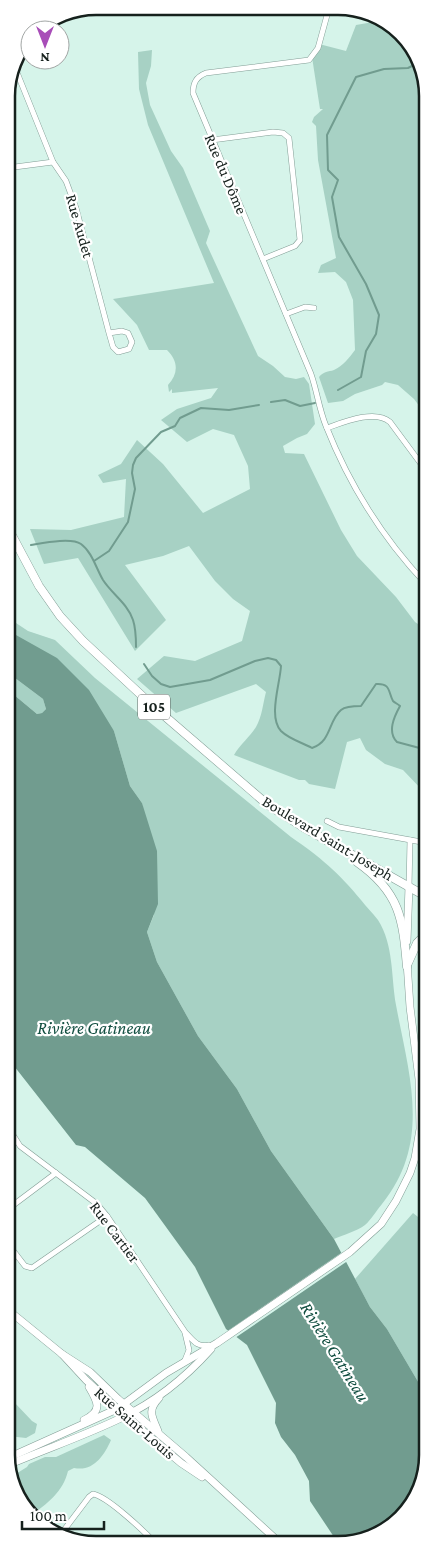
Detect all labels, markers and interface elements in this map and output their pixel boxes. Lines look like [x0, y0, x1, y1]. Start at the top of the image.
north arrow [20, 20, 70, 70]
text: N [40, 50, 50, 66]
street label: Rue du Dôme [201, 131, 251, 217]
street label: Rue Audet [63, 192, 97, 260]
road number: 105 [138, 694, 170, 720]
street label: Boulevard Saint-Joseph [259, 792, 397, 885]
water label: Rivière Gatineau [37, 1018, 151, 1038]
street label: Rue Cartier [87, 1198, 144, 1266]
water label: Rivière Gatineau [296, 1299, 374, 1405]
street label: Rue Saint-Louis [91, 1384, 179, 1462]
scale bar [22, 1498, 105, 1530]
text: 100 m [30, 1508, 67, 1524]

